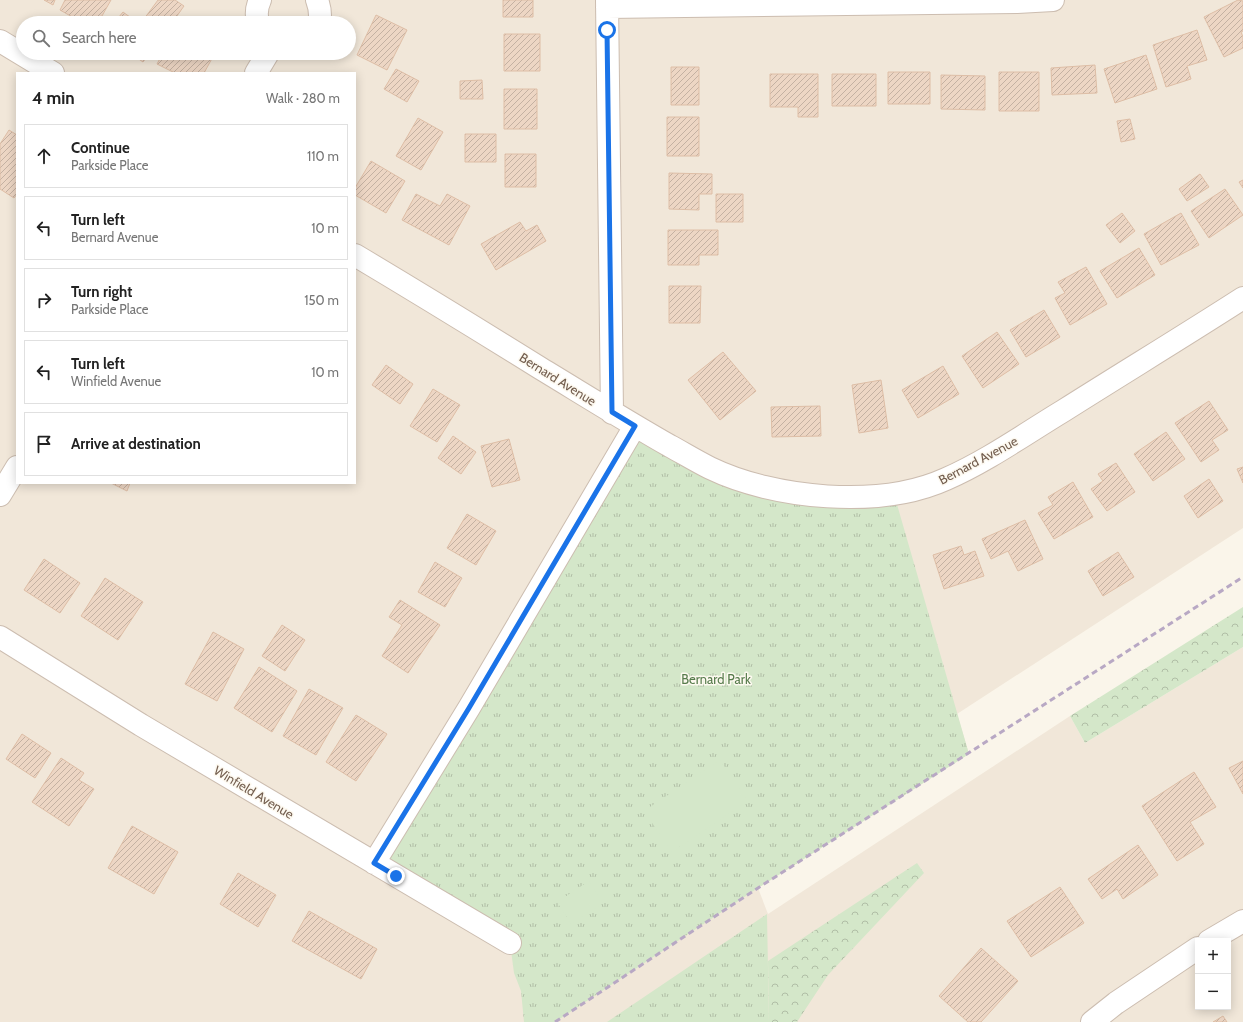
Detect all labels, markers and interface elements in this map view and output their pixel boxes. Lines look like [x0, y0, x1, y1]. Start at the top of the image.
search box [16, 16, 356, 60]
route start [598, 21, 616, 39]
icon: search [30, 27, 52, 49]
text: Search here [62, 29, 137, 47]
text: 4 min [32, 88, 75, 108]
text: Walk · 280 m [266, 90, 340, 106]
text: Continue [71, 139, 130, 157]
icon: ahead [33, 145, 55, 167]
text: 110 m [307, 148, 339, 164]
text: Parkside Place [71, 157, 149, 173]
text: Turn left [71, 211, 125, 229]
icon: left [33, 217, 55, 239]
text: 10 m [311, 220, 339, 236]
text: Bernard Avenue [71, 229, 158, 245]
text: Turn right [71, 283, 132, 301]
icon: right [33, 289, 55, 311]
text: 150 m [304, 292, 339, 308]
text: Parkside Place [71, 301, 149, 317]
street label: Bernard Avenue [517, 349, 600, 409]
text: Turn left [71, 355, 125, 373]
icon: left [33, 361, 55, 383]
text: 10 m [311, 364, 339, 380]
text: Winfield Avenue [71, 373, 161, 389]
street label: Bernard Avenue [936, 432, 1021, 488]
icon: arrive [33, 433, 55, 455]
text: Arrive at destination [71, 435, 201, 453]
park label: Bernard Park [681, 671, 751, 687]
street label: Winfield Avenue [211, 762, 297, 822]
route end [387, 867, 405, 885]
map controls [1195, 938, 1231, 1010]
button: + [1195, 938, 1231, 974]
button: − [1195, 974, 1231, 1010]

